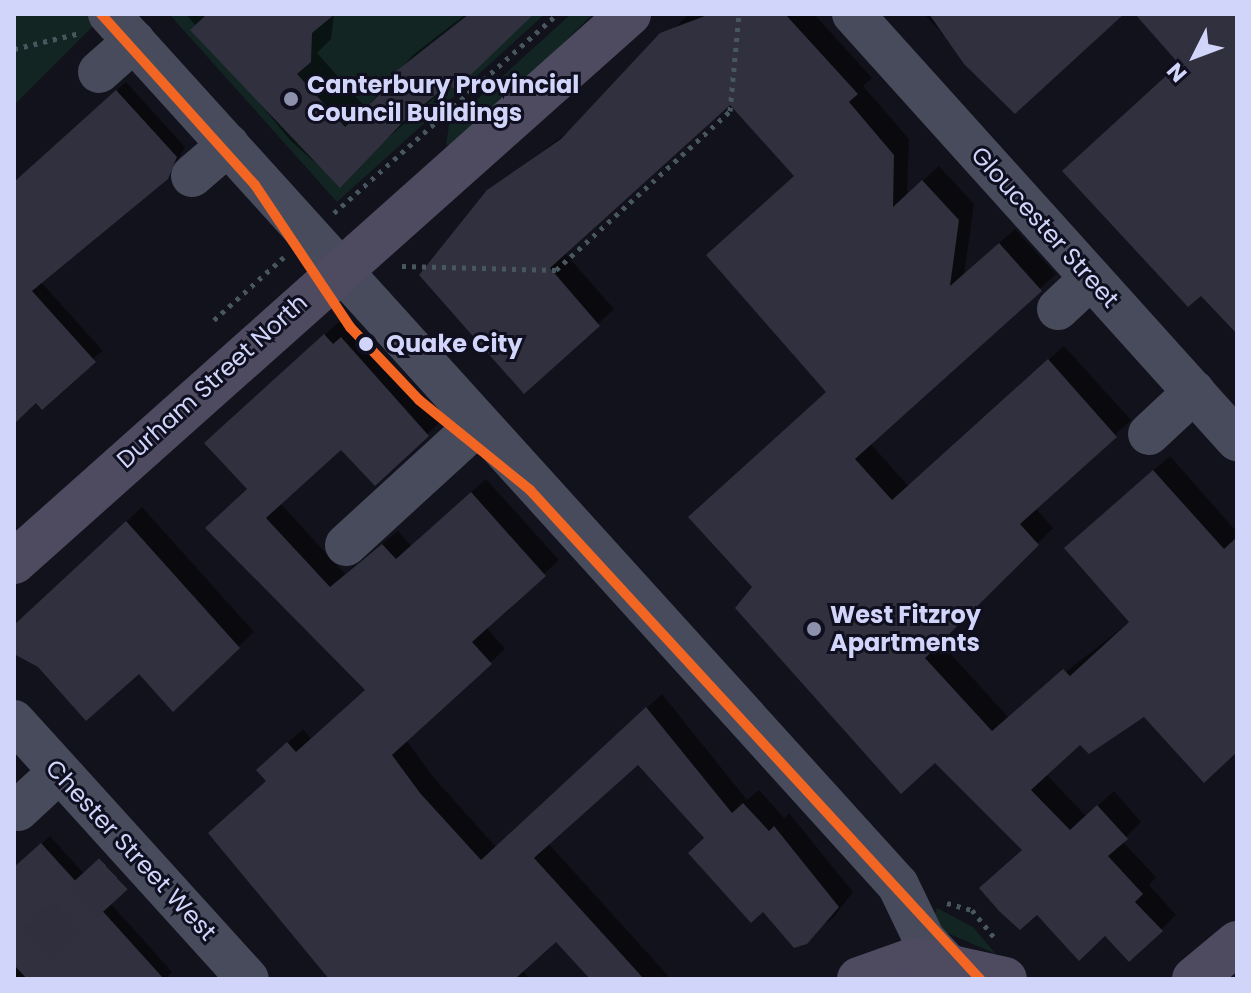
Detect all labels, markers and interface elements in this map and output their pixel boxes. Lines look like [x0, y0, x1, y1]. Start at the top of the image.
north arrow [1155, 16, 1235, 96]
text: N [1160, 56, 1194, 89]
place label: Canterbury Provincial Council Buildings [307, 71, 579, 127]
marker: Canterbury Provincial Council Buildings [282, 90, 300, 108]
street label: Gloucester Street [965, 141, 1125, 313]
street label: Durham Street North [111, 288, 313, 474]
place label: Quake City [386, 330, 522, 358]
marker: Quake City [353, 331, 379, 357]
place label: West Fitzroy Apartments [830, 601, 981, 657]
marker: West Fitzroy Apartments [805, 620, 823, 638]
street label: Chester Street West [40, 754, 222, 946]

